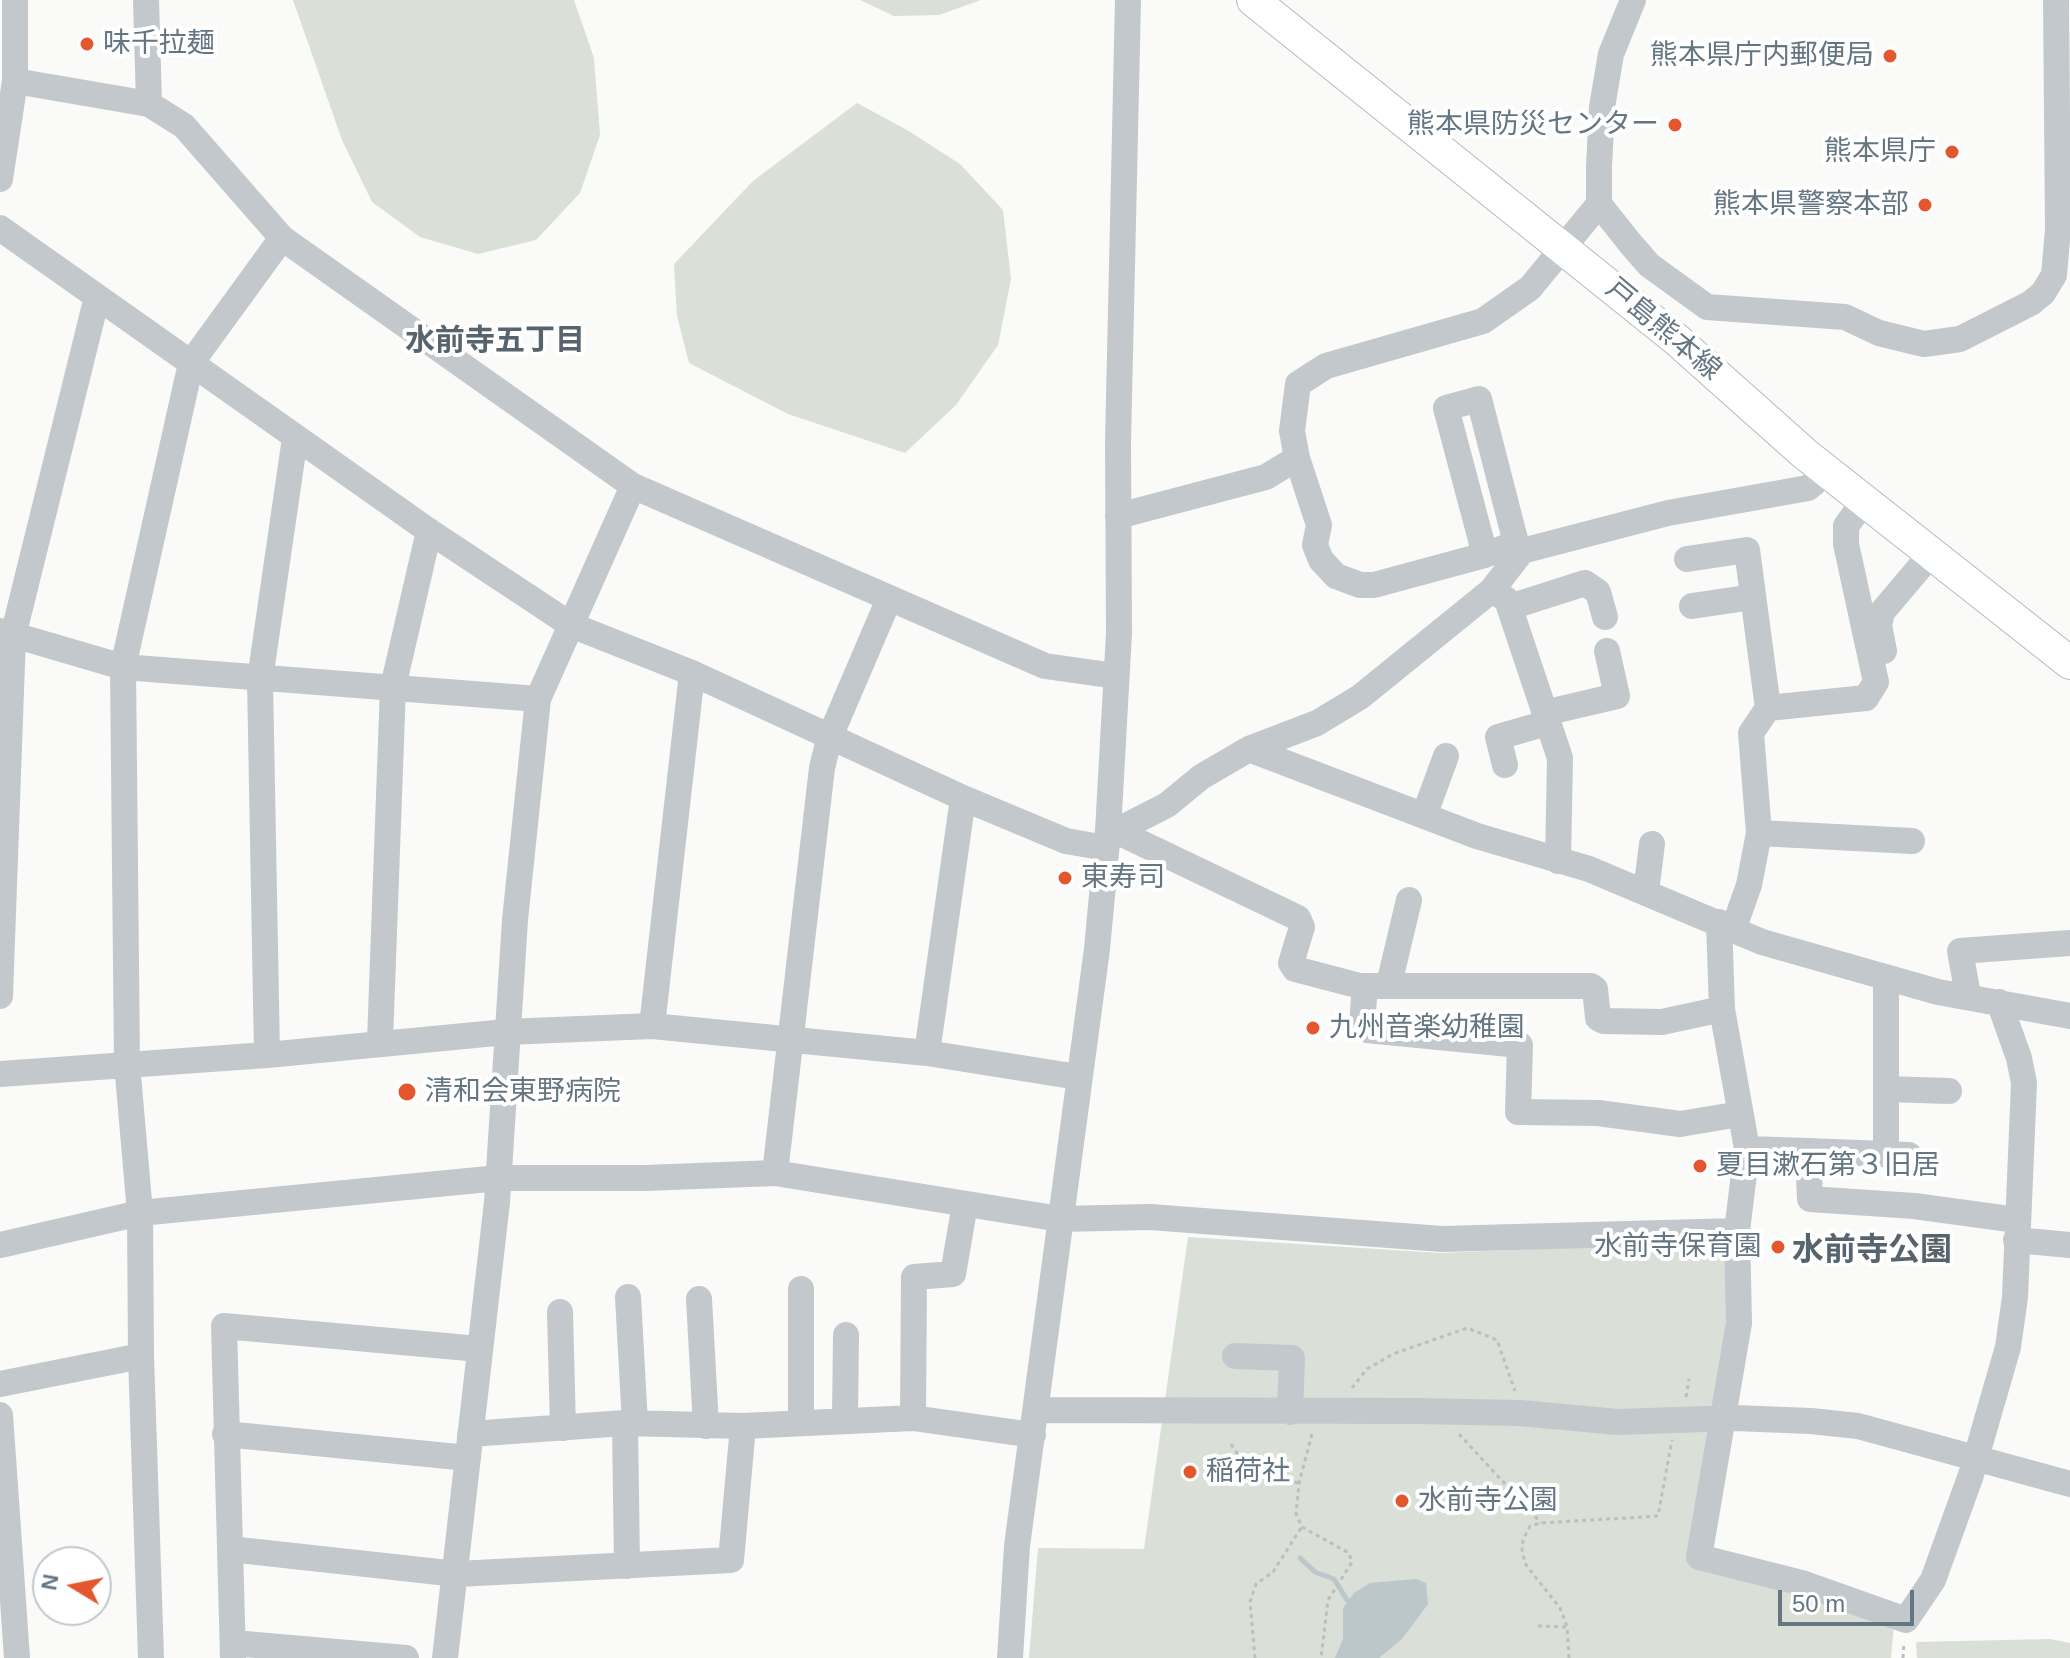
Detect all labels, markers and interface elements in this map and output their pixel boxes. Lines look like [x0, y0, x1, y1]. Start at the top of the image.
place label: 味千拉麺 [103, 27, 215, 61]
marker: 味千拉麺 [78, 35, 96, 53]
place label: 熊本県庁内郵便局 [1650, 39, 1874, 73]
marker: 熊本県庁内郵便局 [1881, 47, 1899, 65]
place label: 熊本県防災センター [1407, 108, 1659, 142]
marker: 熊本県防災センター [1666, 116, 1684, 134]
place label: 熊本県庁 [1824, 135, 1936, 169]
marker: 熊本県庁 [1943, 143, 1961, 161]
place label: 熊本県警察本部 [1713, 188, 1909, 222]
marker: 熊本県警察本部 [1916, 196, 1934, 214]
street label: 戸島熊本線 [1599, 272, 1727, 388]
district label: 水前寺五丁目 [405, 324, 585, 360]
place label: 東寿司 [1081, 861, 1165, 895]
marker: 東寿司 [1056, 869, 1074, 887]
place label: 九州音楽幼稚園 [1329, 1011, 1525, 1045]
marker: 九州音楽幼稚園 [1304, 1019, 1322, 1037]
place label: 清和会東野病院 [425, 1075, 621, 1109]
marker: 清和会東野病院 [396, 1081, 418, 1103]
place label: 夏目漱石第３旧居 [1716, 1149, 1940, 1183]
marker: 夏目漱石第３旧居 [1691, 1157, 1709, 1175]
place label: 水前寺保育園 [1594, 1230, 1762, 1264]
district label: 水前寺公園 [1792, 1232, 1952, 1270]
marker: 水前寺保育園 [1769, 1238, 1787, 1256]
place label: 稲荷社 [1206, 1455, 1290, 1489]
marker: 稲荷社 [1181, 1463, 1199, 1481]
place label: 水前寺公園 [1418, 1484, 1558, 1518]
marker: 水前寺公園 [1393, 1492, 1411, 1510]
north arrow [32, 1546, 112, 1626]
text: N [36, 1572, 64, 1592]
scale bar [1782, 1574, 1918, 1624]
text: 50 m [1792, 1590, 1845, 1617]

